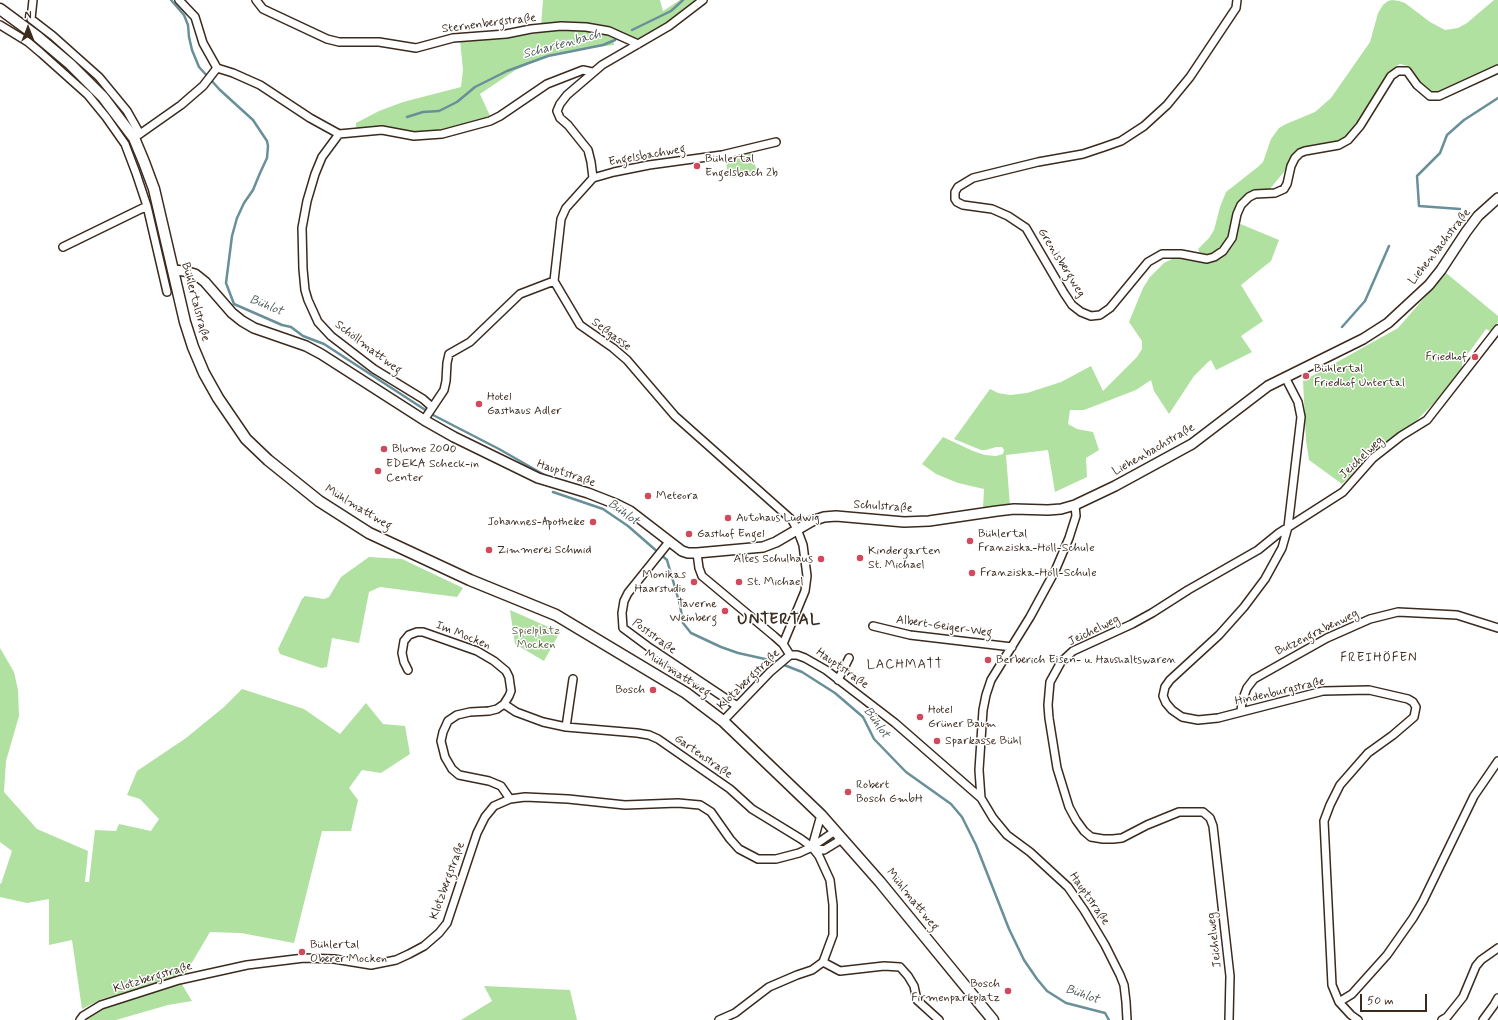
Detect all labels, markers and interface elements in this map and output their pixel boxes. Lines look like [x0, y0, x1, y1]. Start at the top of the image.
north arrow [8, 8, 48, 48]
text: N [24, 9, 32, 23]
street label: Sternenbergstraße [441, 11, 537, 37]
water label: Schartenbach [521, 27, 603, 63]
street label: Engelsbachweg [608, 142, 686, 170]
place label: Bühlertal Engelsbach 2b [705, 152, 778, 180]
marker: Bühlertal Engelsbach 2b [692, 161, 702, 171]
street label: Liehenbachstraße [1406, 206, 1474, 288]
street label: Grenisbergweg [1034, 226, 1088, 300]
street label: Bühlertalstraße [178, 261, 212, 343]
water label: Bühlot [247, 292, 285, 320]
street label: Seßgasse [588, 315, 634, 355]
street label: Schöllmattweg [332, 318, 404, 378]
place label: Friedhof [1426, 350, 1467, 364]
marker: Friedhof [1470, 352, 1480, 362]
place label: Bühlertal Friedhof Untertal [1314, 362, 1405, 390]
marker: Bühlertal Friedhof Untertal [1301, 371, 1311, 381]
place label: Hotel Gasthaus Adler [487, 390, 562, 418]
marker: Hotel Gasthaus Adler [474, 399, 484, 409]
street label: Liehenbachstraße [1110, 421, 1198, 479]
street label: Jeichelweg [1337, 434, 1387, 482]
place label: Blume 2000 [392, 442, 456, 456]
marker: Blume 2000 [379, 444, 389, 454]
place label: EDEKA Scheck-in Center [386, 457, 479, 485]
street label: Hauptstraße [535, 457, 597, 491]
marker: EDEKA Scheck-in Center [373, 466, 383, 476]
street label: Mühlmattweg [322, 482, 394, 534]
place label: Meteora [656, 489, 698, 503]
marker: Meteora [643, 491, 653, 501]
water label: Bühlot [604, 496, 642, 530]
street label: Schulstraße [853, 498, 913, 516]
place label: Autohaus Ludwig [736, 511, 820, 525]
marker: Autohaus Ludwig [723, 513, 733, 523]
place label: Johannes-Apotheke [487, 515, 585, 529]
marker: Johannes-Apotheke [588, 517, 598, 527]
place label: Gasthof Engel [697, 527, 764, 541]
place label: Bühlertal Franziska-Höll-Schule [978, 527, 1095, 555]
marker: Gasthof Engel [684, 529, 694, 539]
marker: Bühlertal Franziska-Höll-Schule [965, 536, 975, 546]
place label: Zimmerei Schmid [497, 543, 591, 557]
place label: Kindergarten St. Michael [868, 544, 941, 572]
marker: Zimmerei Schmid [484, 545, 494, 555]
place label: Altes Schulhaus [734, 552, 813, 566]
marker: Kindergarten St. Michael [855, 553, 865, 563]
marker: Altes Schulhaus [816, 554, 826, 564]
place label: Franziska-Höll-Schule [980, 566, 1097, 580]
place label: Monikas Haarstudio [635, 568, 686, 596]
marker: Franziska-Höll-Schule [967, 568, 977, 578]
place label: St. Michael [747, 575, 803, 589]
marker: Monikas Haarstudio [689, 577, 699, 587]
marker: St. Michael [734, 577, 744, 587]
place label: Taverne Weinberg [670, 597, 717, 625]
marker: Taverne Weinberg [720, 606, 730, 616]
street label: Butzengrabenweg [1273, 607, 1361, 659]
district label: UNTERTAL [735, 611, 823, 631]
street label: Jeichelweg [1066, 612, 1122, 650]
street label: Albert-Geiger-Weg [895, 613, 993, 641]
street label: Poststraße [629, 616, 679, 658]
street label: Im Mocken [434, 619, 492, 653]
park label: Spielplatz Mocken [512, 624, 560, 652]
street label: Klotzbergstraße [715, 646, 783, 714]
street label: Hauptstraße [813, 646, 871, 692]
street label: Mühlmattweg [641, 647, 713, 701]
district label: FREIHÖFEN [1340, 650, 1418, 666]
place label: Berberich Eisen- u. Haushaltswaren [996, 653, 1176, 667]
marker: Berberich Eisen- u. Haushaltswaren [983, 655, 993, 665]
district label: LACHMATT [867, 657, 943, 673]
street label: Hindenburgstraße [1234, 675, 1326, 709]
place label: Bosch [615, 683, 645, 697]
marker: Bosch [648, 685, 658, 695]
place label: Hotel Grüner Baum [928, 703, 996, 731]
water label: Bühlot [859, 704, 893, 742]
marker: Hotel Grüner Baum [915, 712, 925, 722]
street label: Gartenstraße [671, 732, 735, 782]
place label: Sparkasse Bühl [945, 734, 1022, 748]
marker: Sparkasse Bühl [932, 736, 942, 746]
place label: Robert Bosch GmbH [856, 778, 923, 806]
marker: Robert Bosch GmbH [843, 787, 853, 797]
street label: Klotzbergstraße [427, 840, 469, 922]
street label: Mühlmattweg [883, 866, 941, 934]
street label: Hauptstraße [1066, 870, 1112, 928]
street label: Jeichelweg [1204, 912, 1226, 968]
place label: Bühlertal Oberer Mocken [310, 938, 387, 966]
marker: Bühlertal Oberer Mocken [297, 947, 307, 957]
street label: Klotzbergstraße [112, 959, 194, 997]
place label: Bosch Firmenparkplatz [911, 977, 1000, 1005]
water label: Bühlot [1063, 982, 1101, 1008]
marker: Bosch Firmenparkplatz [1003, 986, 1013, 996]
scale bar [1362, 986, 1429, 1012]
text: 50 m [1367, 993, 1394, 1009]

